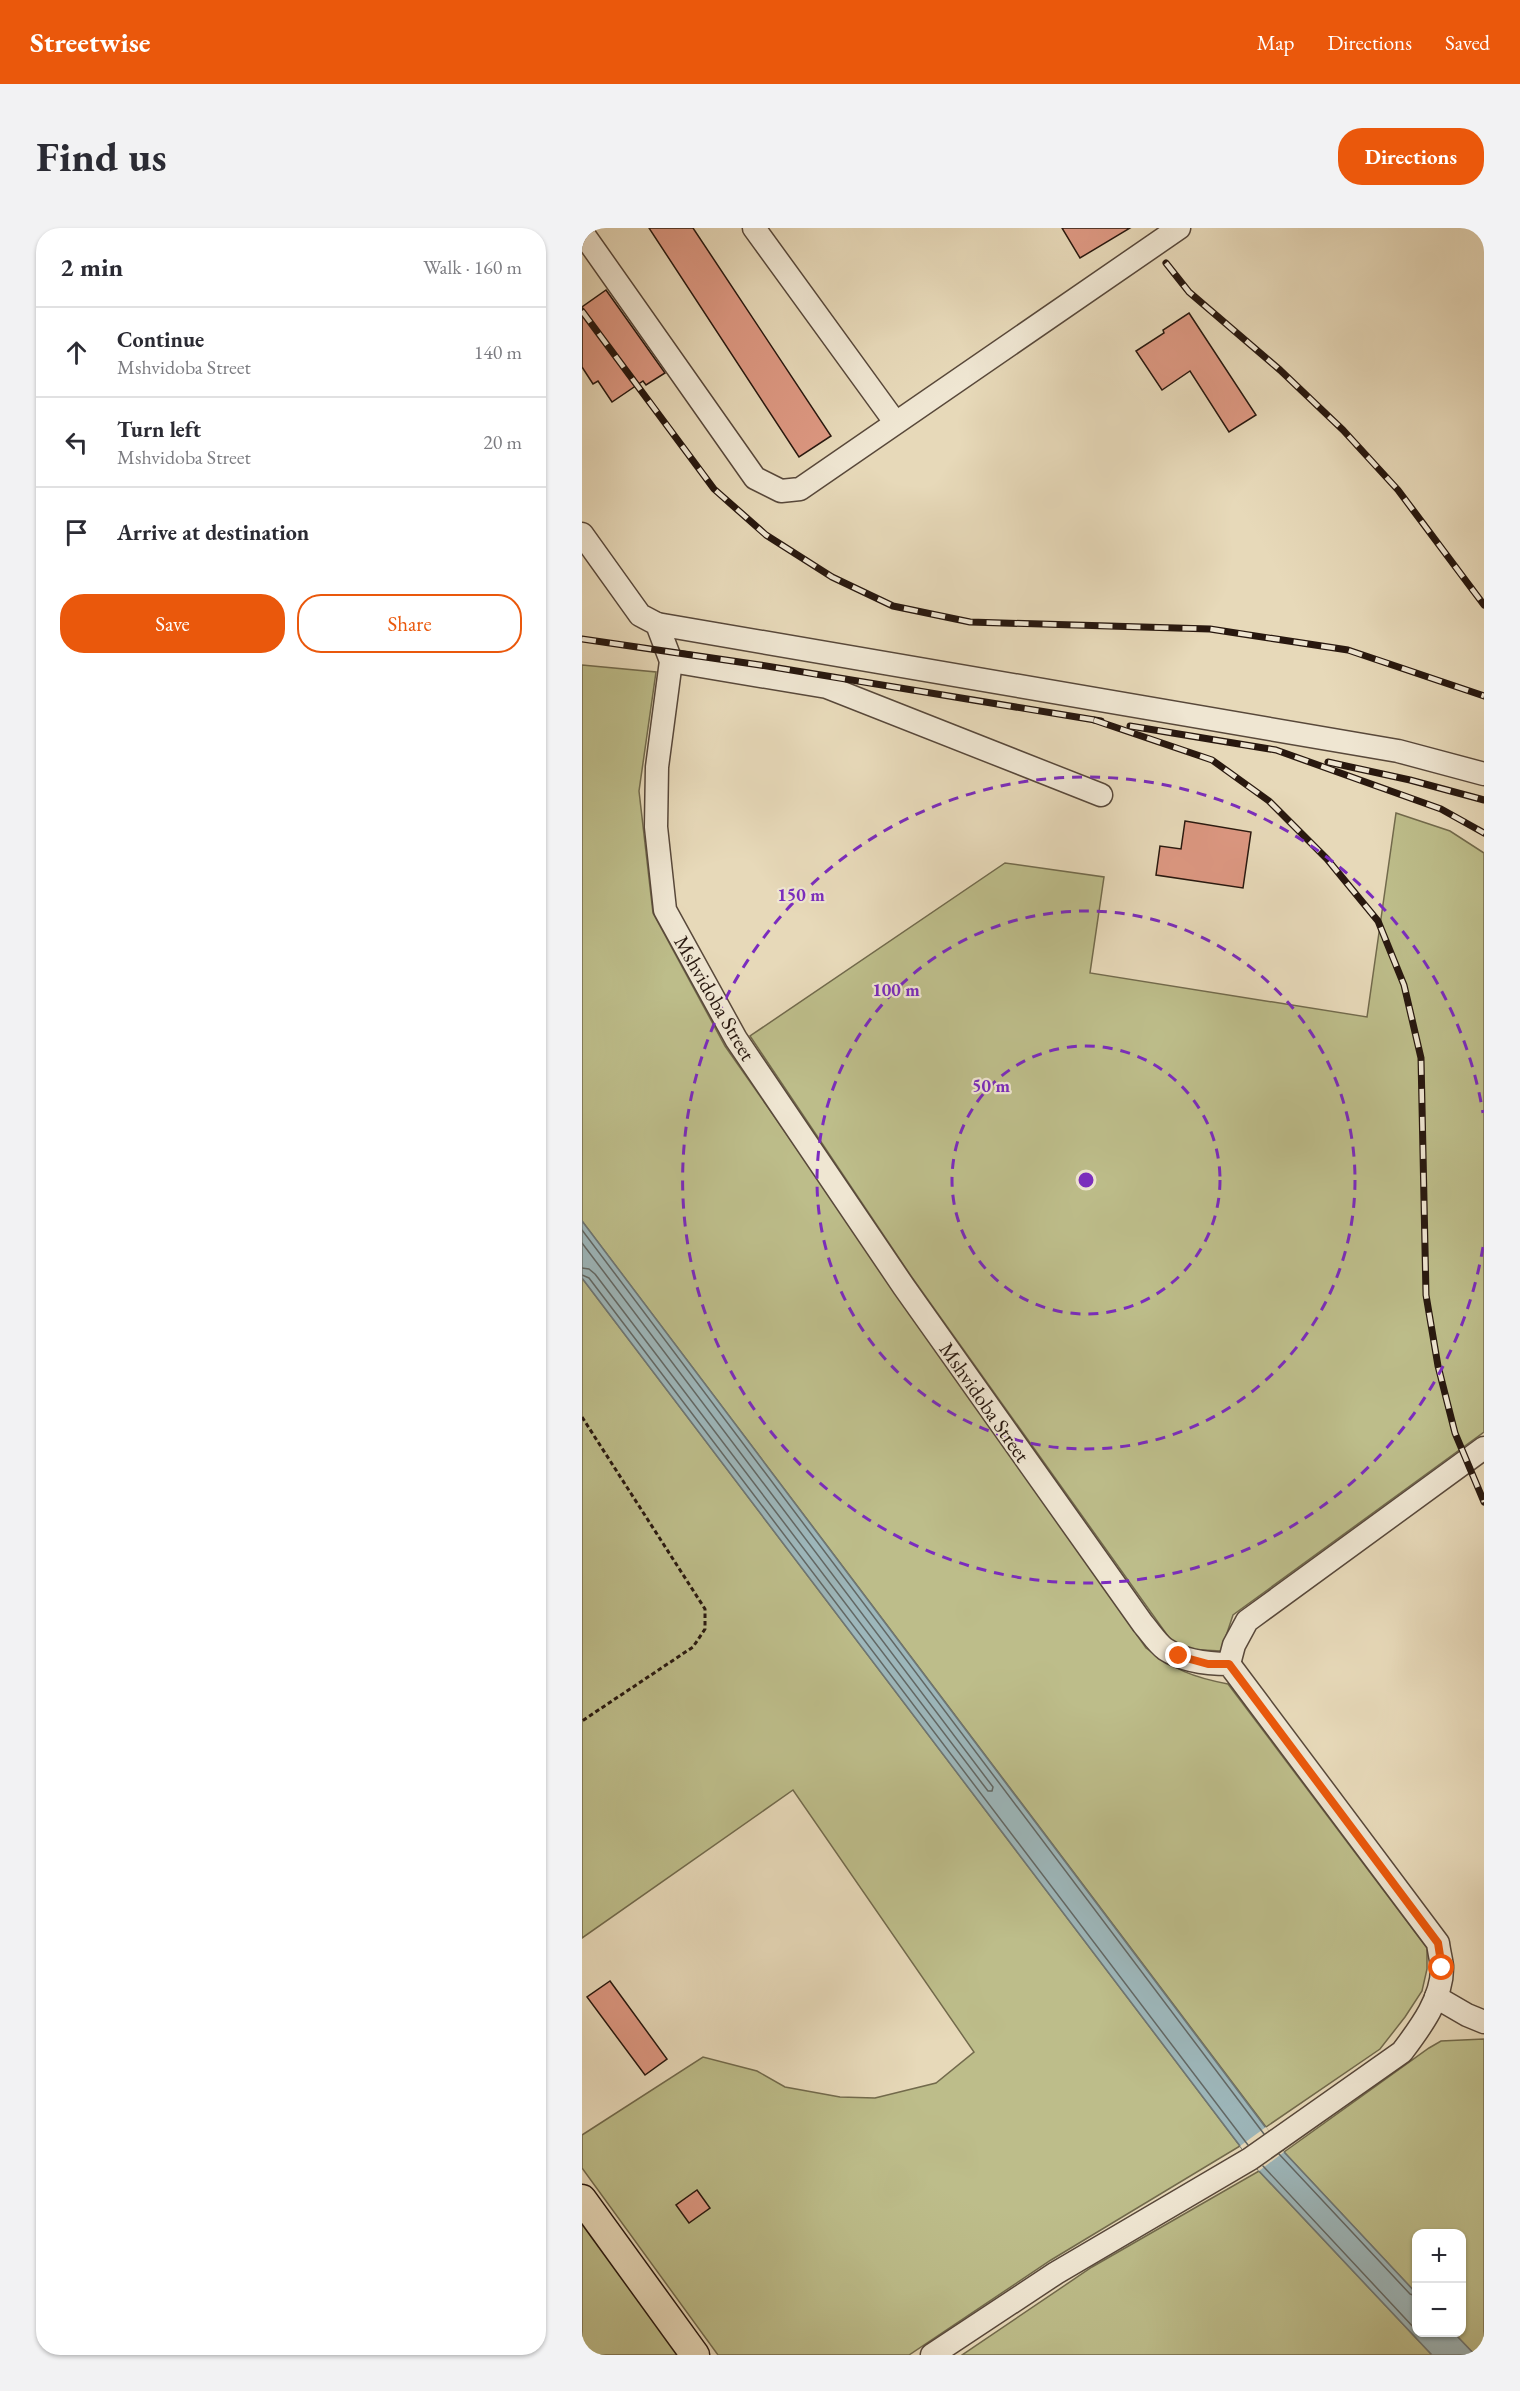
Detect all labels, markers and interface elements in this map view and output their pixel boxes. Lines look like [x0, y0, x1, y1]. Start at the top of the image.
text: Streetwise [30, 24, 150, 60]
text: Map [1257, 29, 1294, 56]
text: Directions [1327, 29, 1412, 56]
text: Saved [1445, 29, 1490, 56]
button: Directions [1338, 128, 1484, 185]
text: Find us [36, 129, 167, 184]
text: 2 min [60, 250, 123, 284]
text: Walk · 160 m [423, 254, 522, 280]
text: Continue [117, 325, 204, 354]
icon: ahead [60, 336, 93, 369]
text: 140 m [474, 339, 522, 365]
text: Mshvidoba Street [117, 354, 251, 380]
text: Turn left [117, 415, 201, 444]
icon: left [60, 426, 93, 459]
text: 20 m [483, 429, 522, 455]
text: Mshvidoba Street [117, 444, 251, 470]
icon: arrive [60, 516, 93, 549]
text: Arrive at destination [117, 518, 309, 547]
button: Save [60, 594, 285, 653]
button: Share [297, 594, 522, 653]
text: 150 m [777, 883, 825, 906]
street label: Mshvidoba Street [668, 930, 762, 1066]
text: 100 m [872, 978, 920, 1001]
text: 50 m [972, 1074, 1010, 1097]
centre of rings [1076, 1170, 1096, 1190]
street label: Mshvidoba Street [934, 1337, 1037, 1468]
route end [1165, 1642, 1191, 1668]
route start [1428, 1954, 1454, 1980]
map controls [1412, 2229, 1466, 2337]
button: + [1412, 2229, 1466, 2283]
button: − [1412, 2283, 1466, 2337]

